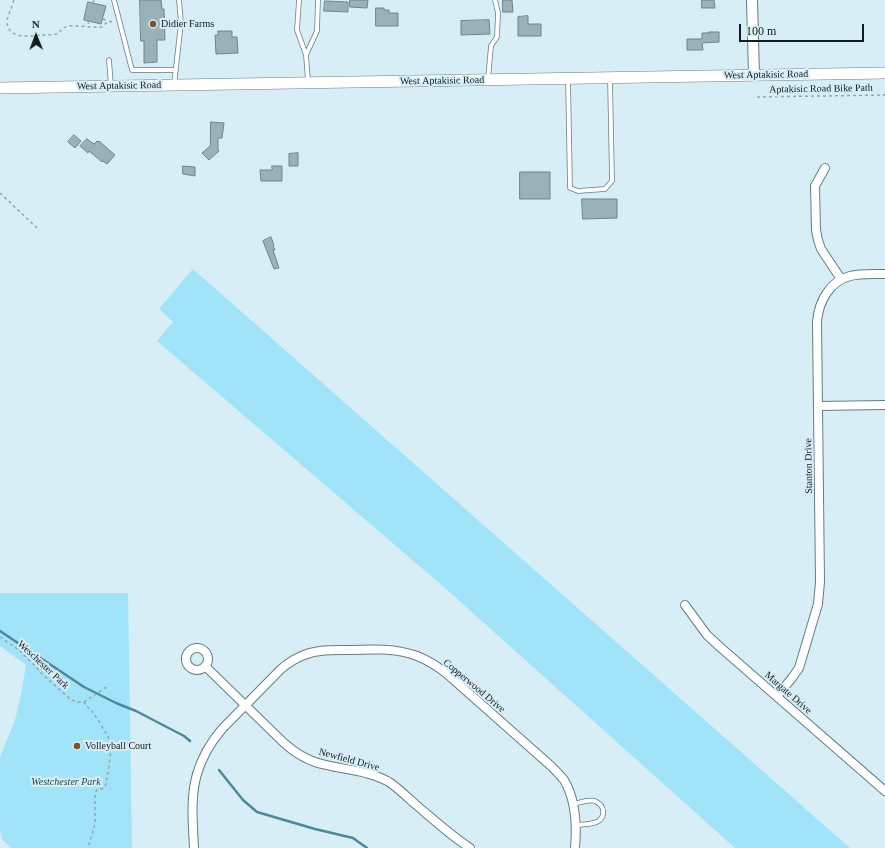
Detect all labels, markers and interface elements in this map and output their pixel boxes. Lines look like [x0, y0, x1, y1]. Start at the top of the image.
north arrow [16, 16, 56, 56]
scale bar [741, 16, 866, 42]
text: N [32, 18, 40, 30]
place label: Didier Farms [161, 18, 214, 30]
marker: Didier Farms [148, 19, 158, 29]
text: 100 m [746, 24, 776, 38]
street label: West Aptakisic Road [724, 68, 808, 82]
street label: West Aptakisic Road [400, 74, 484, 88]
street label: West Aptakisic Road [77, 79, 161, 93]
street label: Aptakisic Road Bike Path [769, 82, 873, 96]
street label: Stanton Drive [803, 438, 815, 494]
street label: Weschester Park [15, 638, 71, 692]
street label: Copperwood Drive [441, 657, 507, 715]
street label: Margate Drive [762, 669, 814, 717]
place label: Volleyball Court [85, 740, 151, 752]
marker: Volleyball Court [72, 741, 82, 751]
street label: Newfield Drive [317, 746, 381, 774]
park label: Westchester Park [31, 776, 101, 788]

